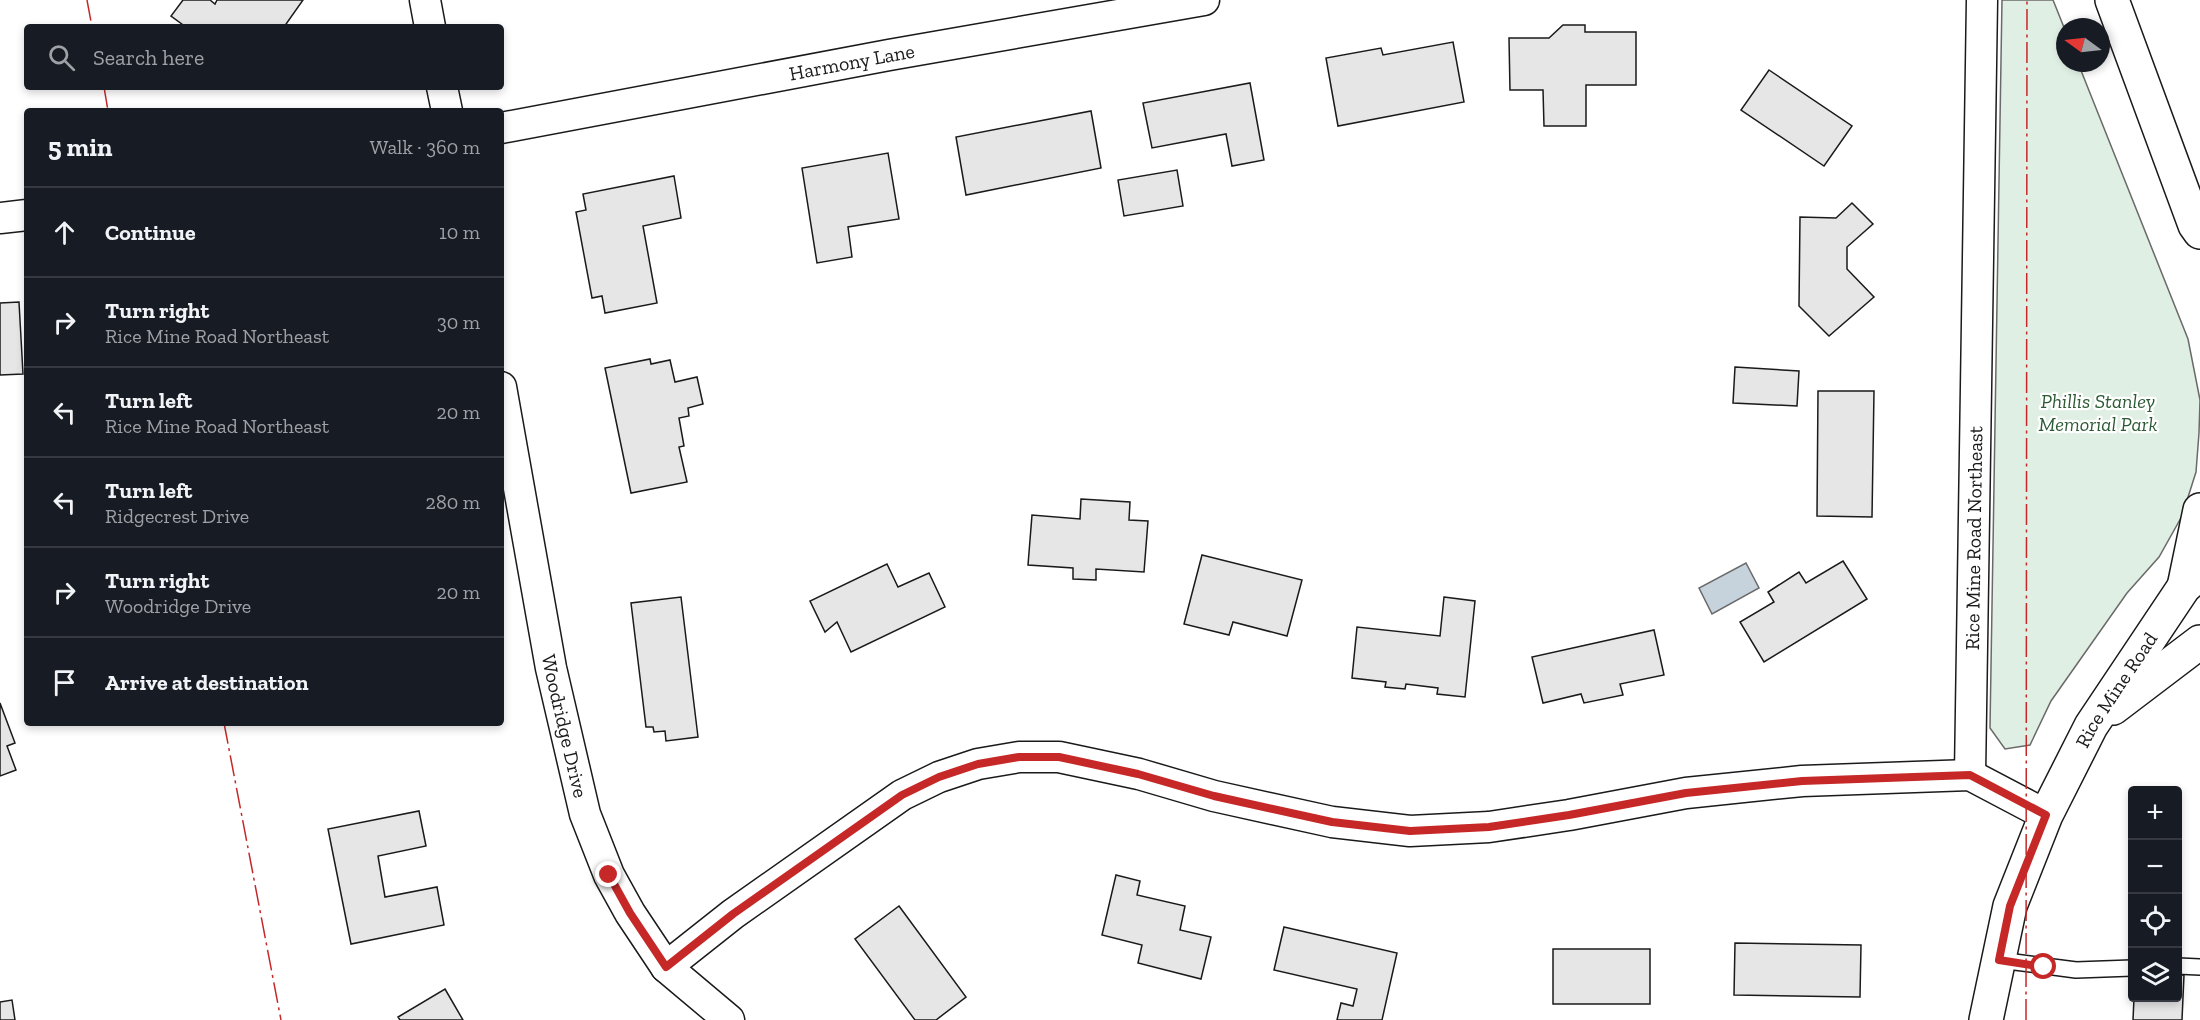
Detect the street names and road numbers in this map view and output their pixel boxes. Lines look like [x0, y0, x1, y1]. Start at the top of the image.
street label: Harmony Lane [787, 39, 917, 86]
street label: Rice Mine Road Northeast [1960, 425, 1987, 650]
street label: Rice Mine Road [2070, 628, 2162, 752]
street label: Woodridge Drive [537, 653, 593, 800]

